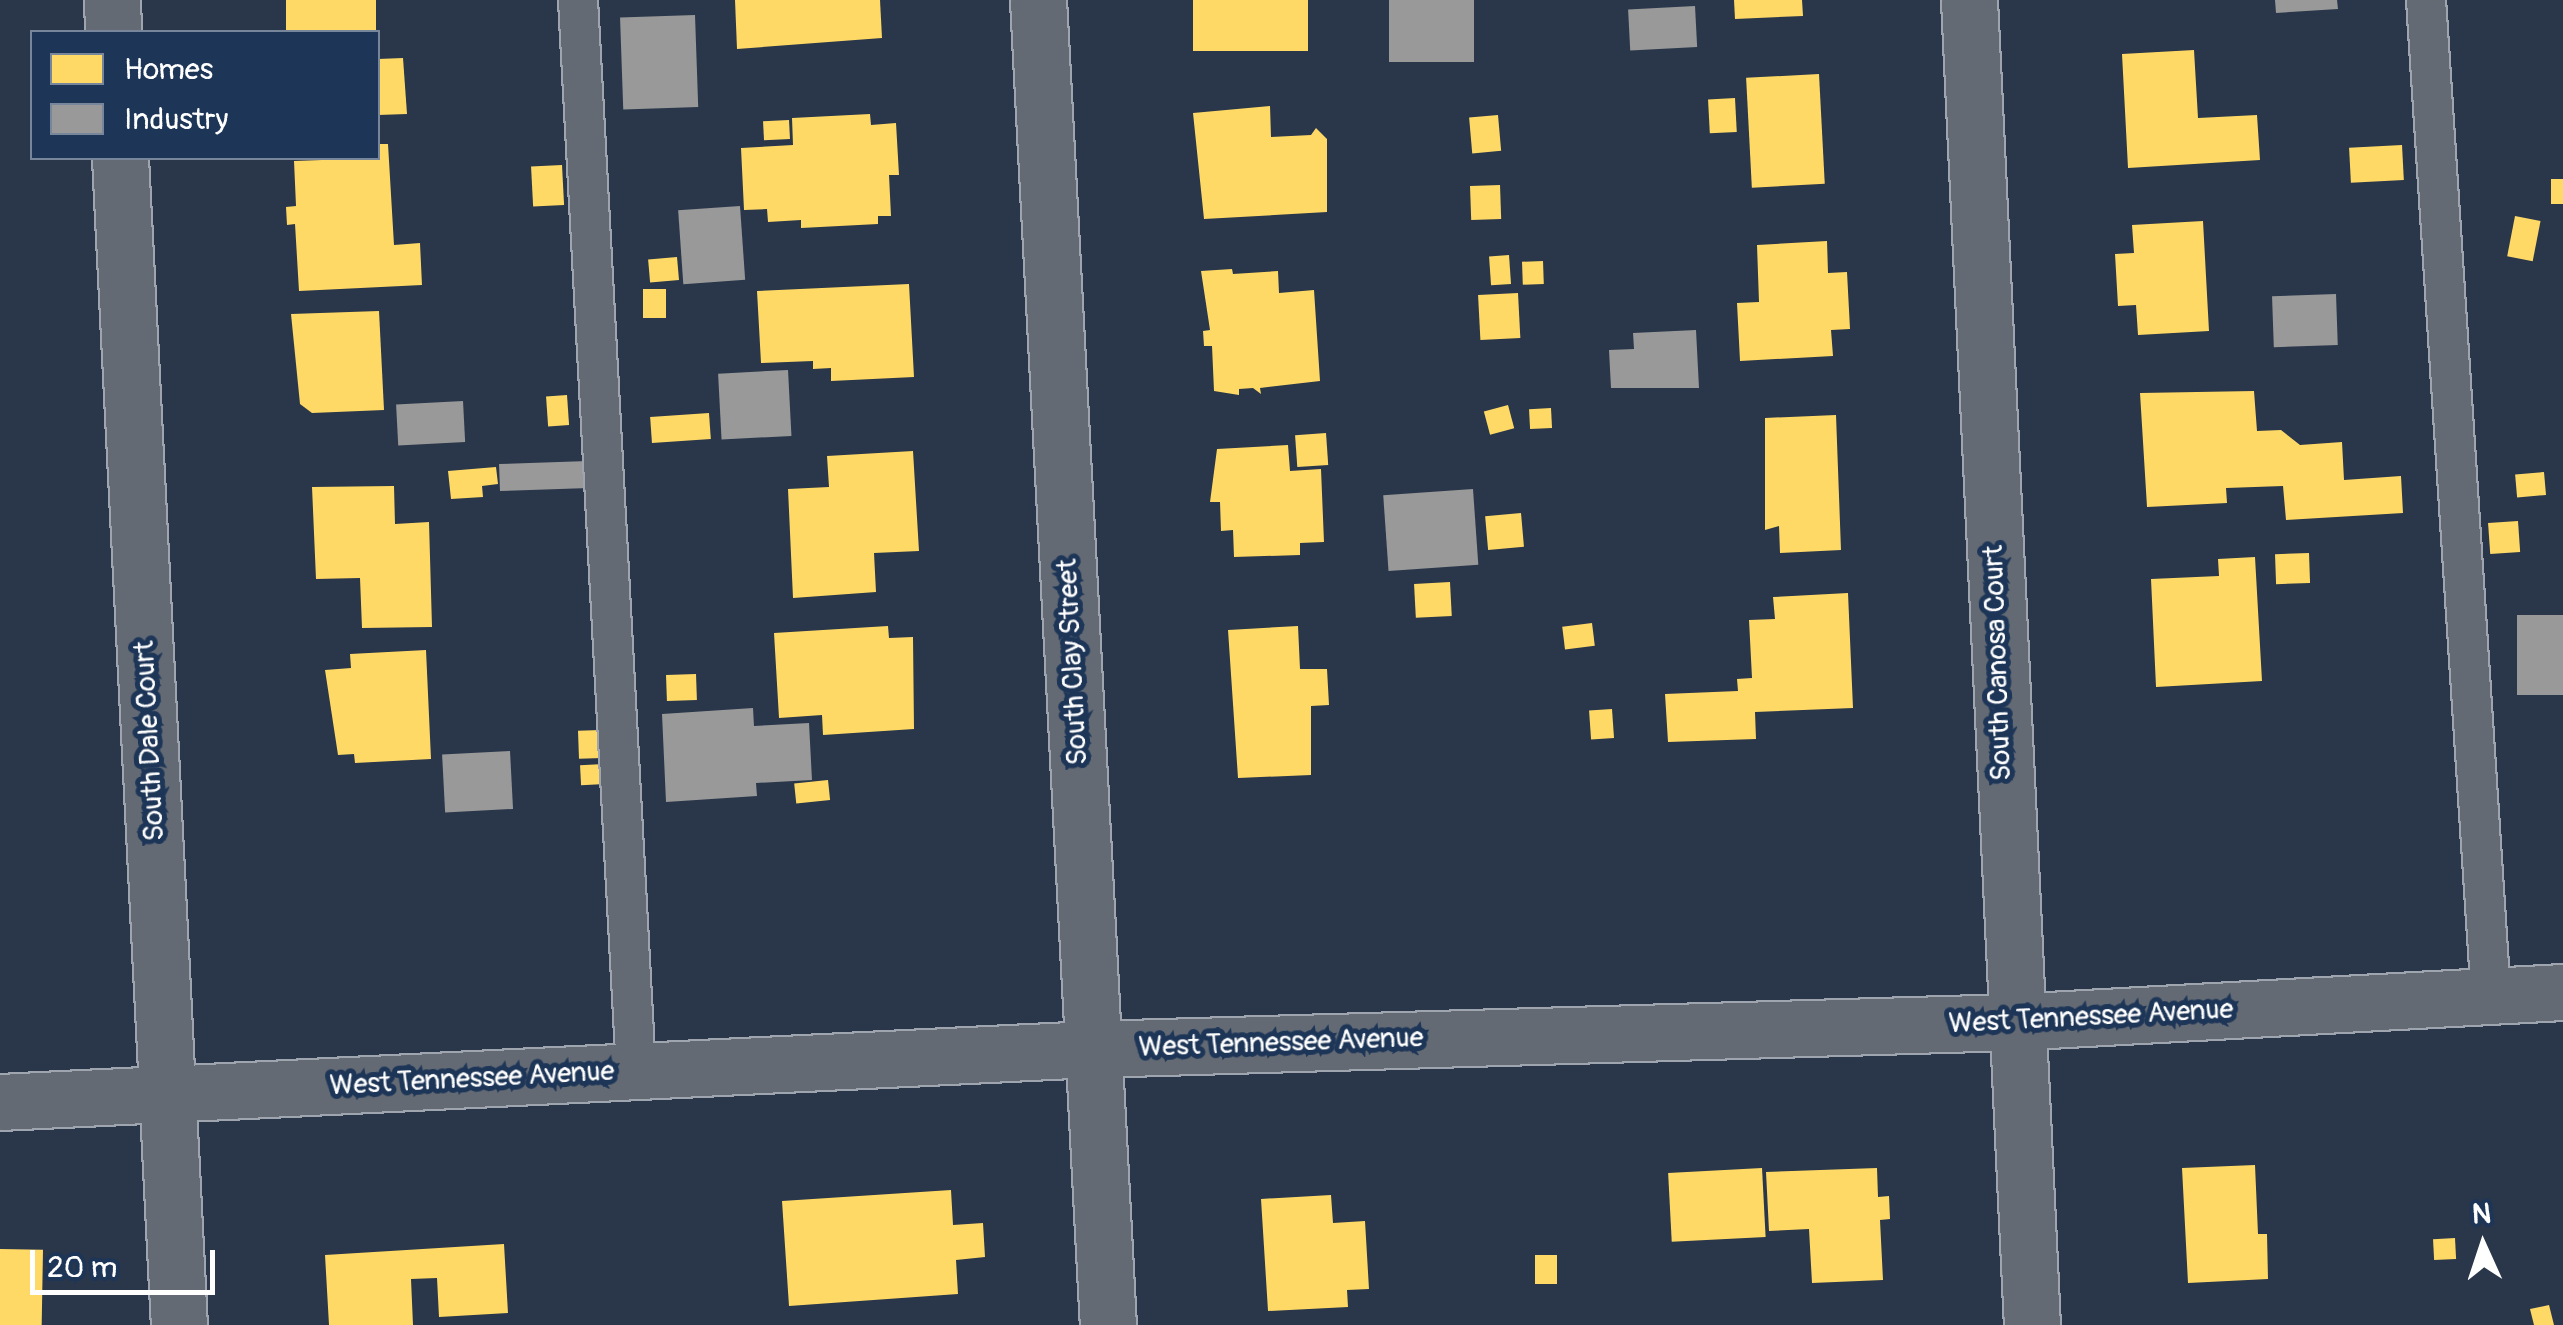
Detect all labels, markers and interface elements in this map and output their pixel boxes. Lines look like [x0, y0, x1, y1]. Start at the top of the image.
legend [30, 30, 380, 160]
text: Homes [124, 51, 213, 88]
text: Industry [124, 101, 228, 138]
street label: South Canosa Court [1977, 544, 2019, 782]
street label: South Clay Street [1051, 558, 1095, 766]
street label: South Dale Court [128, 640, 172, 842]
street label: West Tennessee Avenue [1948, 993, 2234, 1041]
street label: West Tennessee Avenue [1138, 1021, 1424, 1065]
street label: West Tennessee Avenue [329, 1055, 615, 1103]
north arrow [2433, 1195, 2533, 1295]
text: N [2471, 1197, 2492, 1233]
scale bar [35, 1230, 220, 1292]
text: 20 m [47, 1249, 117, 1286]

